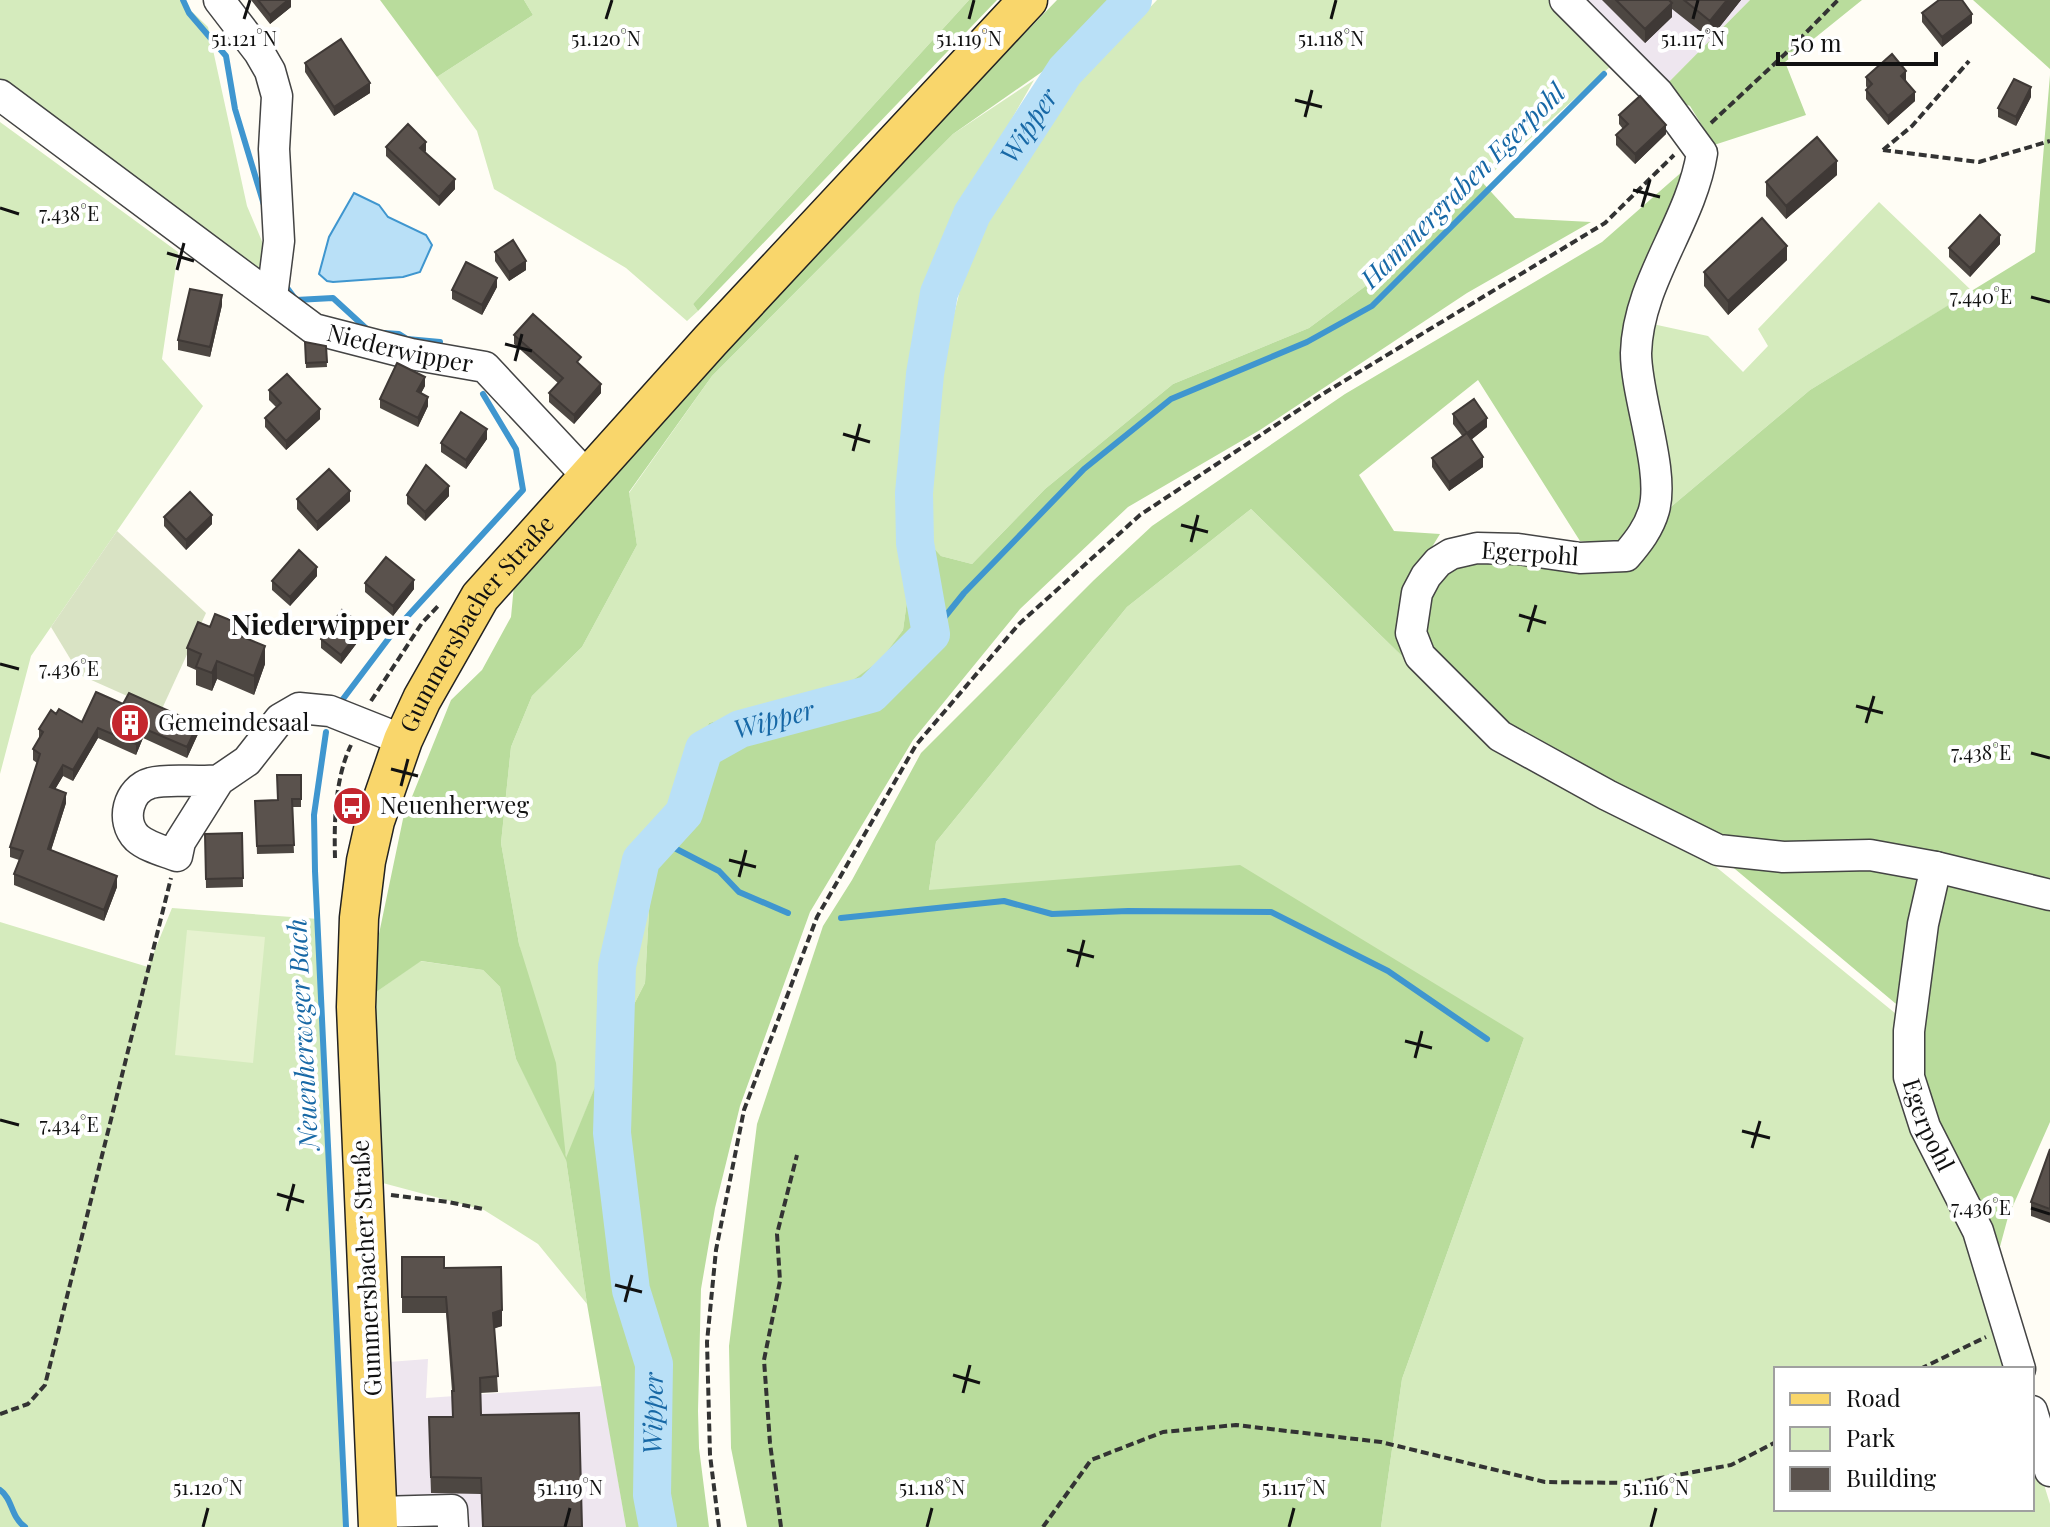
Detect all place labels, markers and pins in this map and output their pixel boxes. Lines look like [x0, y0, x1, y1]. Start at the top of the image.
building icon: Gemeindesaal [109, 702, 151, 744]
place label: Gemeindesaal [158, 705, 310, 737]
bus stop icon: Neuenherweg [331, 785, 373, 827]
place label: Neuenherweg [380, 788, 529, 820]

